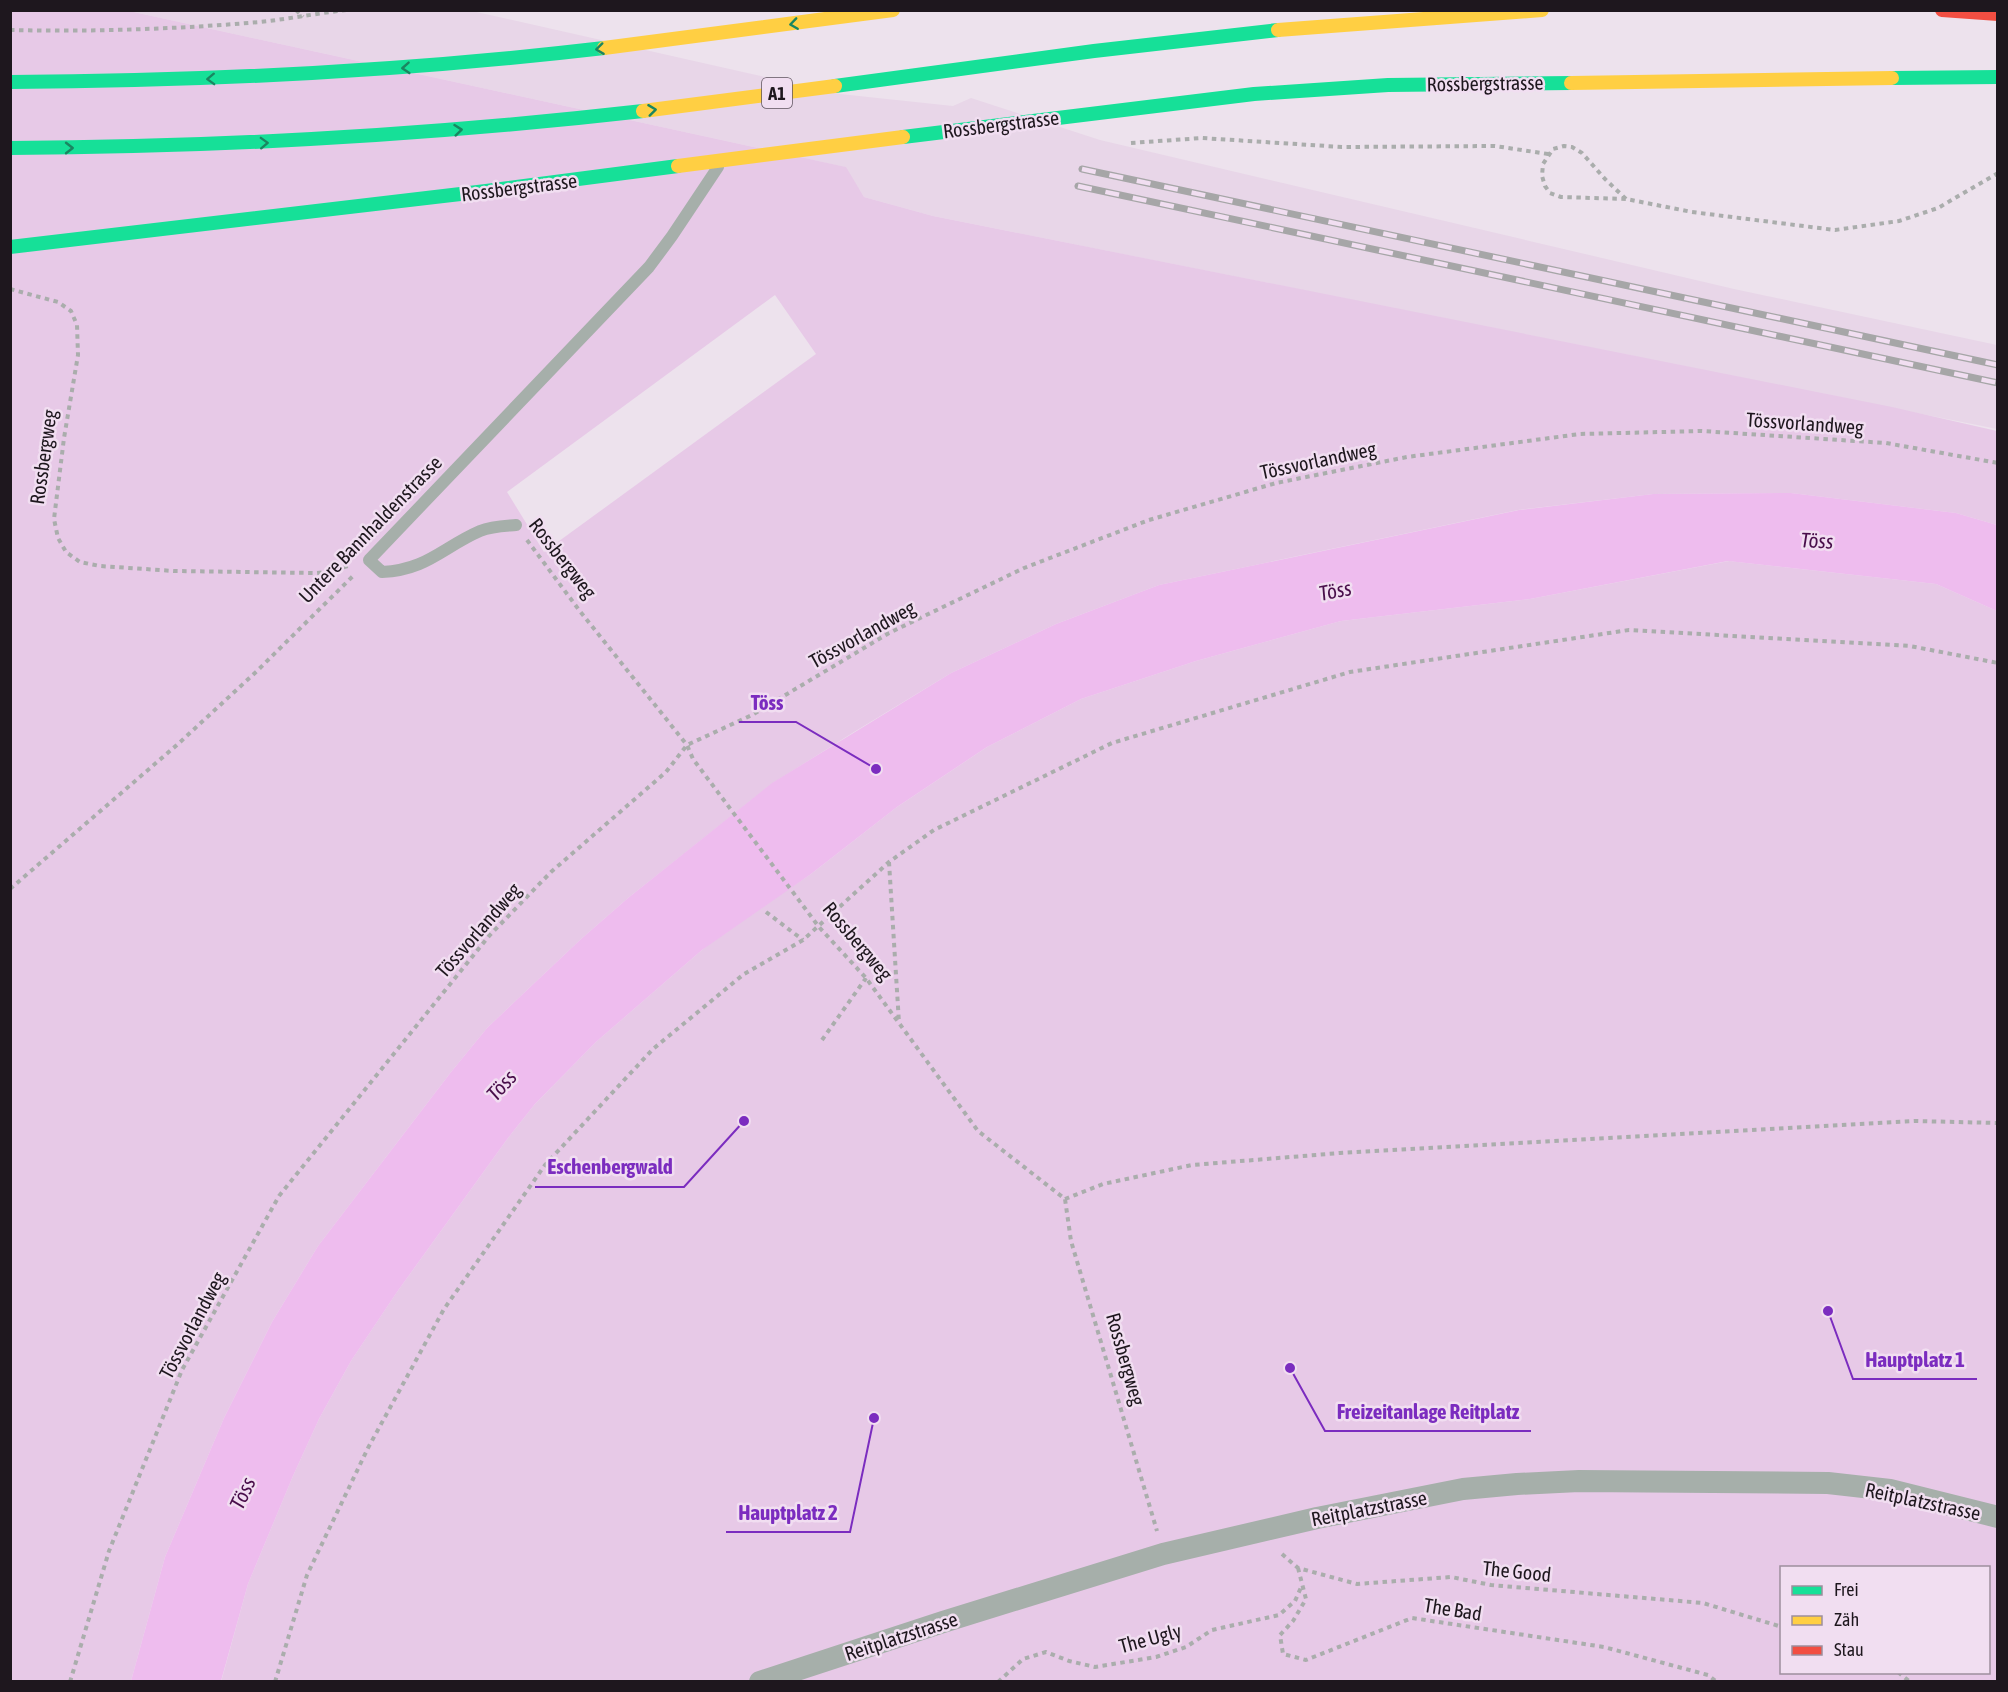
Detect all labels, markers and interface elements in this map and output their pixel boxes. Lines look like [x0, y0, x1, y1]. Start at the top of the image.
one-way arrow [789, 17, 798, 30]
one-way arrow [596, 42, 605, 55]
one-way arrow [402, 61, 411, 74]
street label: Rossbergstrasse [1426, 70, 1544, 96]
one-way arrow [207, 72, 216, 85]
road number: A1 [762, 78, 792, 108]
one-way arrow [648, 104, 657, 116]
street label: Rossbergstrasse [942, 105, 1060, 143]
one-way arrow [454, 124, 463, 137]
one-way arrow [259, 136, 268, 149]
one-way arrow [64, 142, 73, 154]
street label: Rossbergstrasse [460, 168, 578, 206]
street label: Tössvorlandweg [1746, 407, 1865, 439]
street label: Rossbergweg [25, 408, 61, 506]
street label: Tössvorlandweg [1258, 436, 1378, 483]
street label: Untere Bannhaldenstrasse [294, 451, 446, 607]
street label: Rossbergweg [525, 513, 602, 603]
water label: Töss [1800, 527, 1834, 553]
water label: Töss [1317, 575, 1353, 605]
street label: Tössvorlandweg [805, 595, 919, 673]
callout: Töss [739, 683, 796, 722]
text: Töss [751, 690, 784, 714]
street label: Tössvorlandweg [431, 878, 526, 982]
street label: Rossbergweg [819, 897, 898, 985]
water label: Töss [481, 1065, 521, 1105]
callout: Eschenbergwald [535, 1148, 684, 1187]
text: Eschenbergwald [547, 1154, 673, 1178]
street label: Tössvorlandweg [154, 1267, 230, 1382]
street label: Rossbergweg [1102, 1310, 1150, 1408]
callout: Hauptplatz 1 [1853, 1340, 1977, 1379]
text: Hauptplatz 1 [1865, 1347, 1965, 1371]
callout: Freizeitanlage Reitplatz [1325, 1392, 1531, 1431]
text: Freizeitanlage Reitplatz [1337, 1399, 1520, 1423]
water label: Töss [224, 1473, 260, 1513]
street label: Reitplatzstrasse [1863, 1478, 1983, 1524]
street label: Reitplatzstrasse [1309, 1486, 1429, 1530]
callout: Hauptplatz 2 [726, 1493, 850, 1532]
text: Hauptplatz 2 [738, 1500, 838, 1524]
street label: The Good [1482, 1556, 1552, 1586]
legend [1780, 1566, 1990, 1674]
text: Frei [1834, 1579, 1859, 1600]
street label: The Bad [1422, 1593, 1484, 1625]
street label: Reitplatzstrasse [842, 1607, 960, 1665]
text: Zäh [1834, 1609, 1859, 1630]
street label: The Ugly [1116, 1619, 1184, 1657]
text: Stau [1834, 1639, 1864, 1660]

